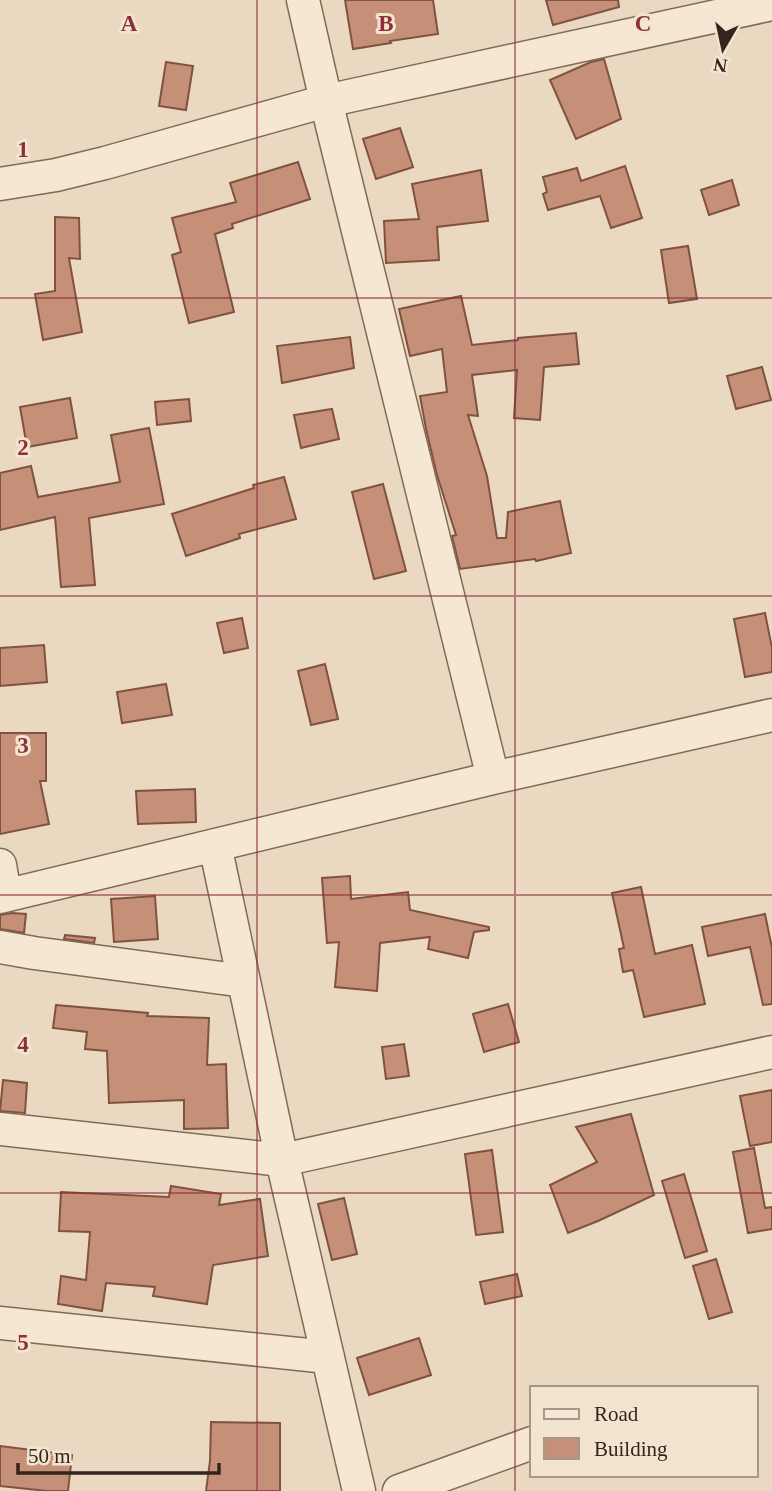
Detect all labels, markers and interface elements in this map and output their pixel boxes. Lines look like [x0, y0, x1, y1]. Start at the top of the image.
text: A [121, 11, 138, 36]
text: B [378, 11, 394, 36]
text: C [635, 11, 651, 36]
north arrow [688, 14, 758, 84]
text: N [712, 54, 729, 77]
text: 1 [17, 137, 29, 162]
text: 2 [17, 435, 29, 460]
text: 3 [17, 733, 29, 758]
text: 4 [17, 1032, 29, 1057]
text: 5 [17, 1330, 29, 1355]
legend [530, 1386, 758, 1477]
text: Road [594, 1402, 639, 1426]
scale bar [18, 1432, 219, 1476]
text: Building [594, 1437, 668, 1461]
text: 50 m [28, 1444, 71, 1468]

